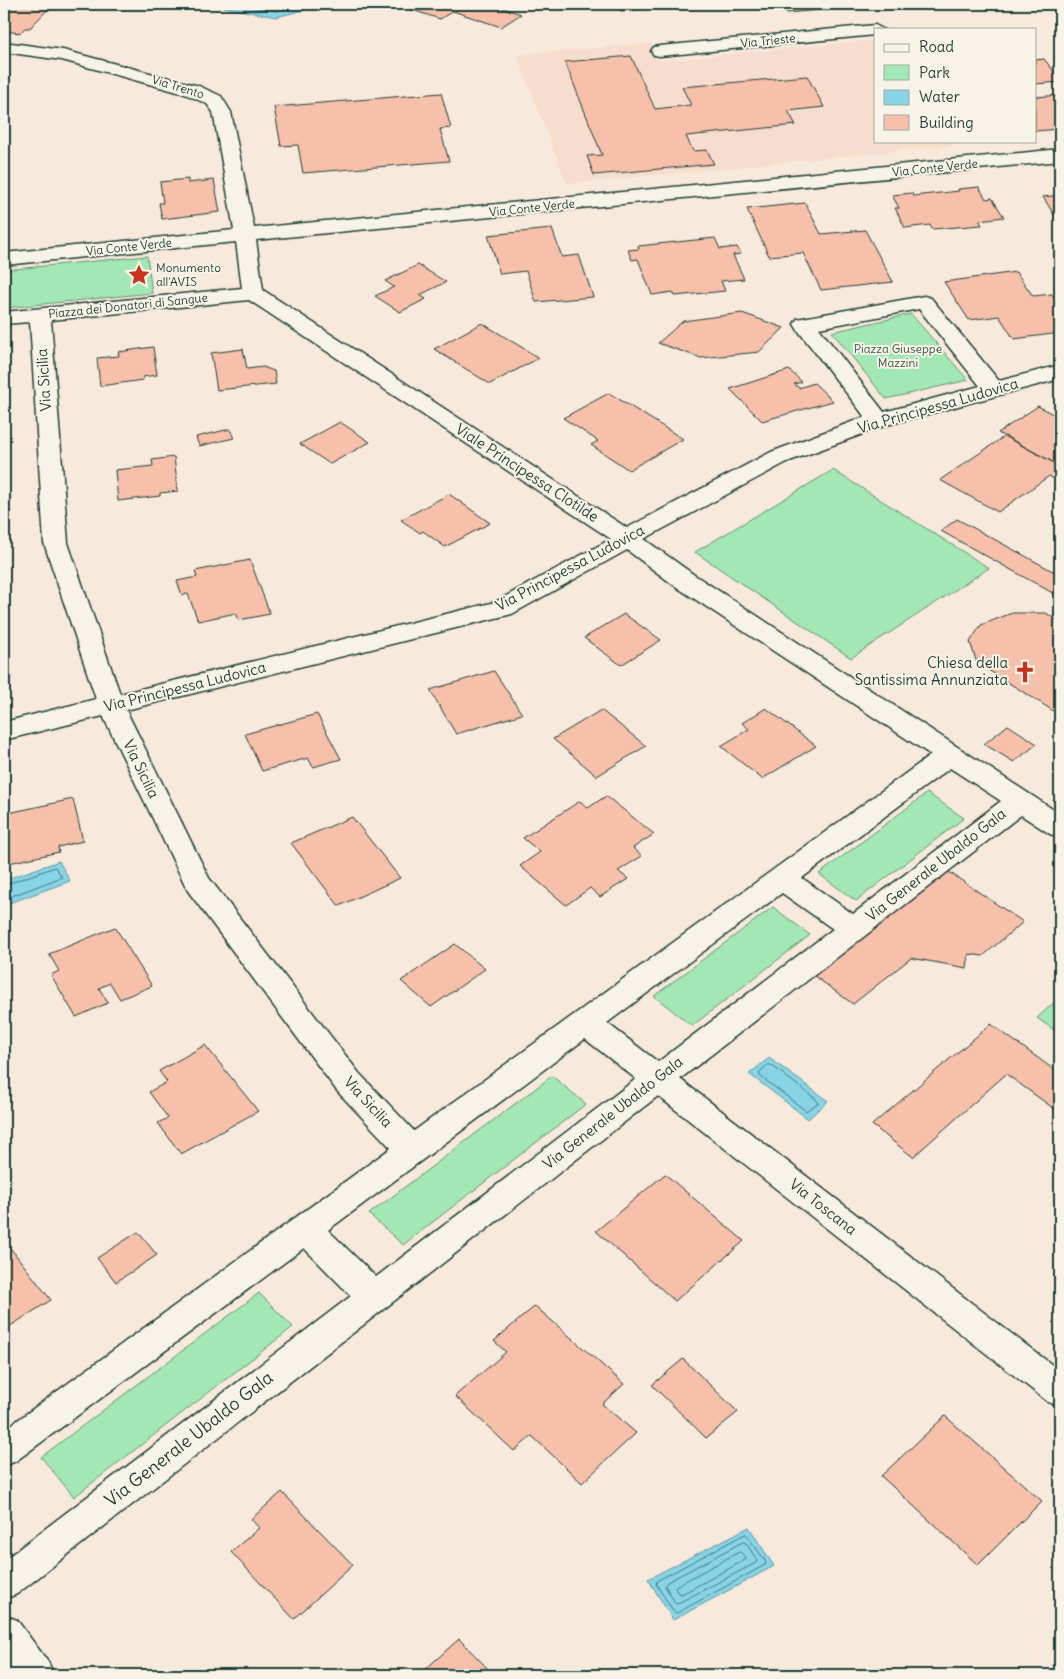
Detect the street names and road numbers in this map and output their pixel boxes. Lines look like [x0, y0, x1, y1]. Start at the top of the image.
street label: Via Trieste [740, 30, 796, 51]
street label: Via Trento [150, 71, 206, 102]
street label: Via Conte Verde [891, 156, 979, 179]
street label: Via Conte Verde [488, 196, 576, 219]
street label: Via Conte Verde [85, 235, 173, 258]
street label: Piazza dei Donatori di Sangue [47, 290, 208, 321]
street label: Via Sicilia [32, 348, 55, 412]
street label: Via Principessa Ludovica [855, 373, 1021, 438]
street label: Viale Principessa Clotilde [452, 419, 603, 526]
street label: Via Principessa Ludovica [492, 520, 648, 615]
street label: Via Principessa Ludovica [102, 657, 268, 716]
street label: Via Sicilia [119, 736, 164, 802]
street label: Via Generale Ubaldo Gala [862, 804, 1010, 925]
street label: Via Generale Ubaldo Gala [539, 1052, 687, 1173]
street label: Via Sicilia [340, 1072, 397, 1131]
street label: Via Toscana [786, 1174, 861, 1239]
street label: Via Generale Ubaldo Gala [100, 1366, 277, 1511]

